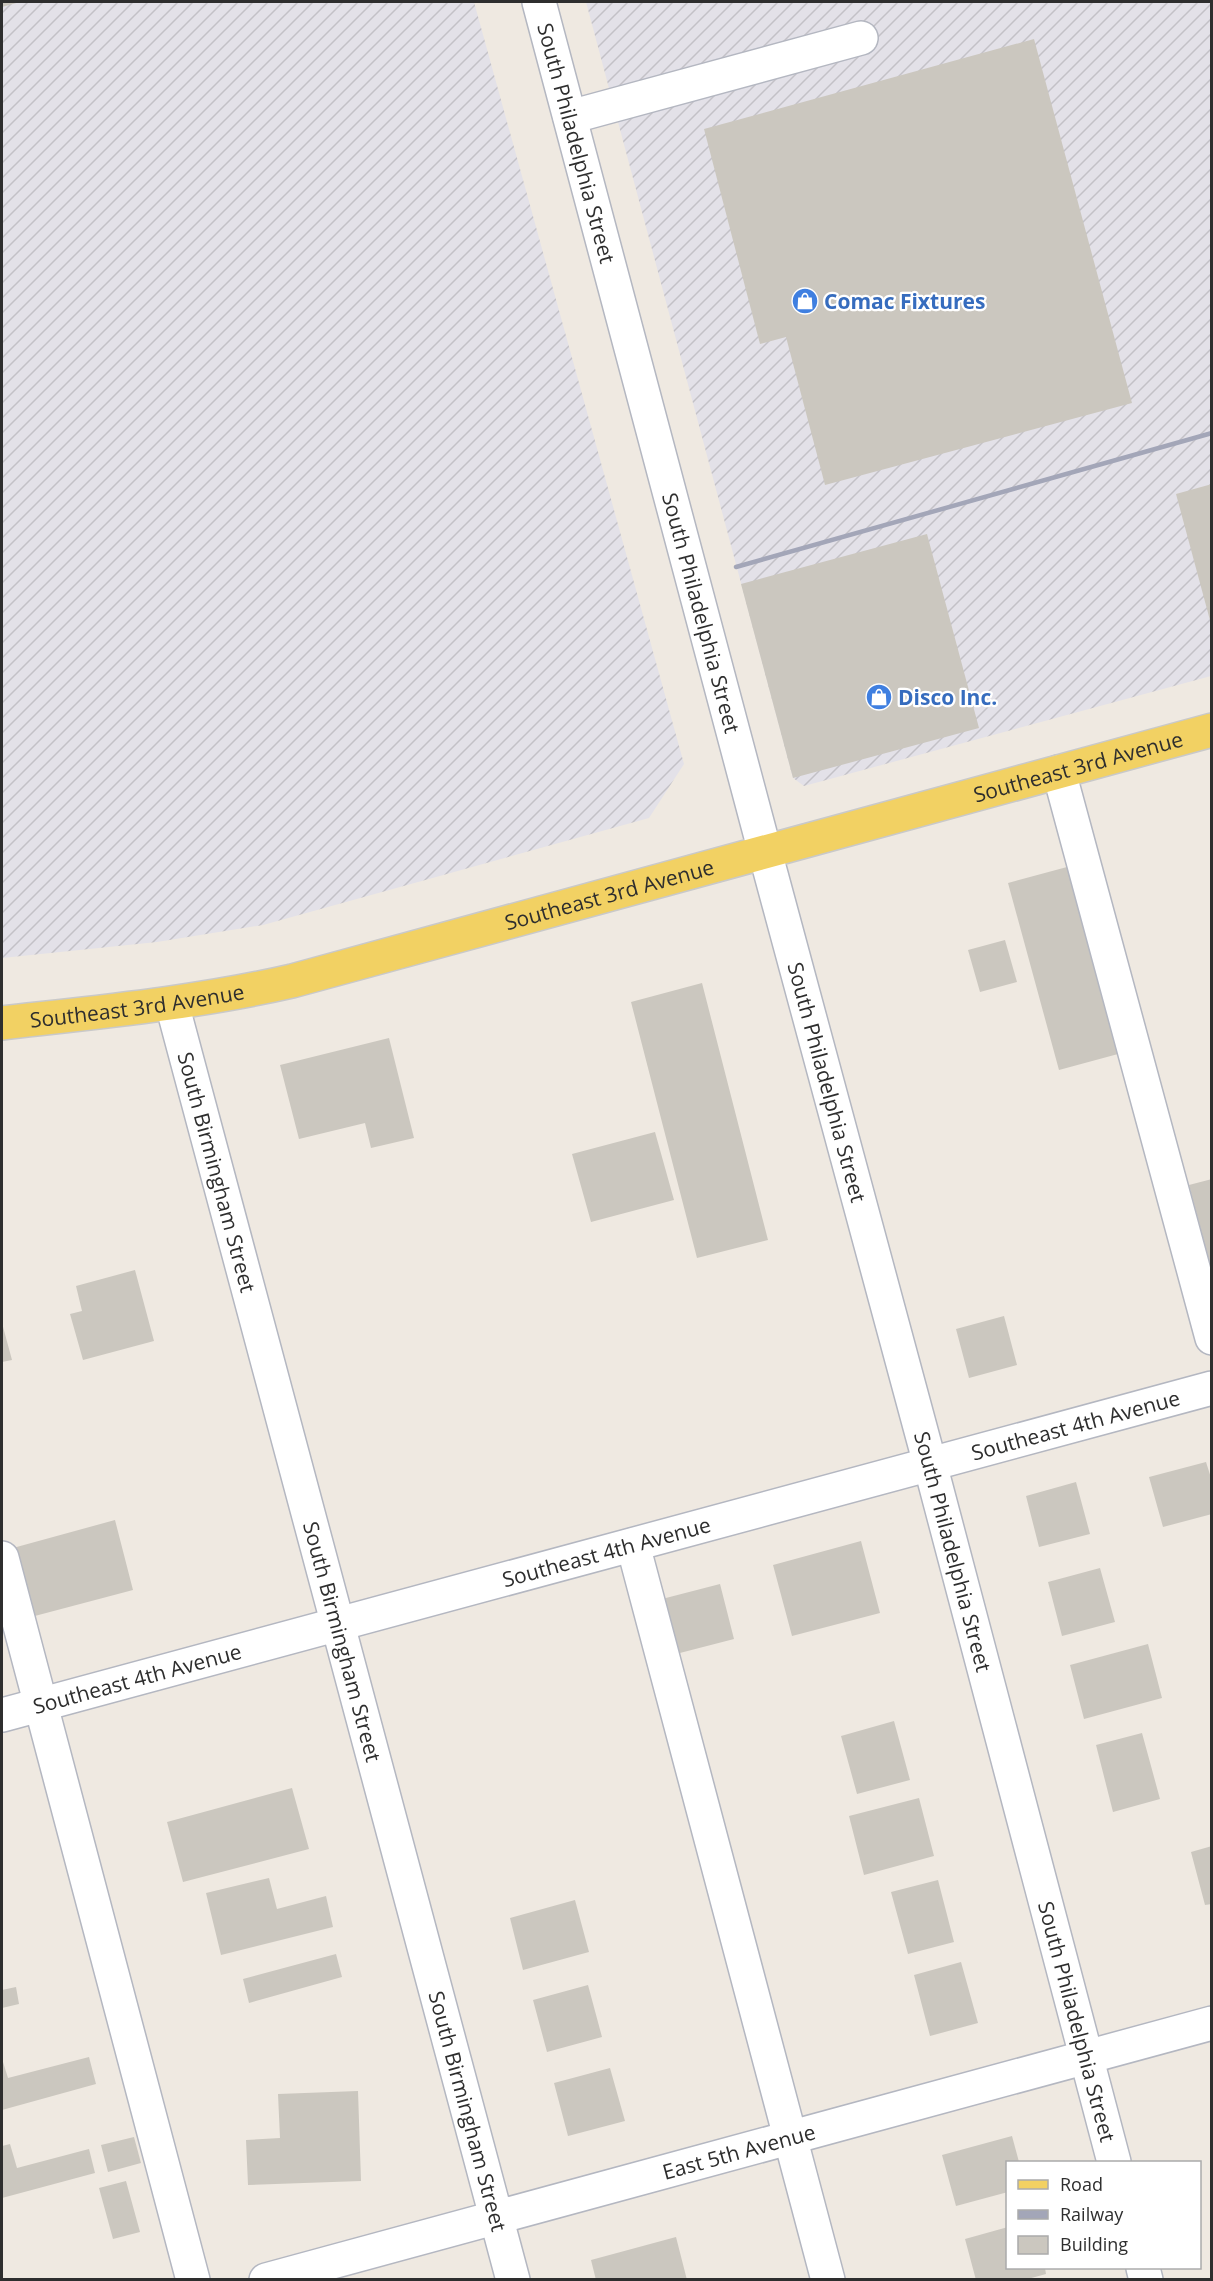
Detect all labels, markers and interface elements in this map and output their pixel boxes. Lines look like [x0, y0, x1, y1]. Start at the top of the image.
street label: South Philadelphia Street [531, 20, 622, 266]
shop icon: Comac Fixtures [790, 286, 820, 316]
place label: Comac Fixtures [824, 287, 985, 315]
street label: South Philadelphia Street [656, 490, 747, 736]
shop icon: Disco Inc. [864, 682, 894, 712]
place label: Disco Inc. [898, 683, 997, 711]
street label: Southeast 3rd Avenue [970, 725, 1186, 808]
street label: Southeast 3rd Avenue [501, 853, 717, 936]
street label: South Philadelphia Street [781, 959, 873, 1205]
street label: Southeast 3rd Avenue [28, 977, 246, 1034]
street label: South Birmingham Street [171, 1049, 262, 1295]
street label: Southeast 4th Avenue [968, 1383, 1183, 1466]
street label: South Philadelphia Street [908, 1428, 998, 1675]
street label: Southeast 4th Avenue [499, 1510, 714, 1593]
street label: South Birmingham Street [297, 1518, 388, 1765]
street label: Southeast 4th Avenue [30, 1637, 245, 1720]
street label: South Philadelphia Street [1032, 1898, 1122, 2145]
street label: South Birmingham Street [422, 1988, 513, 2234]
street label: East 5th Avenue [659, 2117, 818, 2186]
legend [1006, 2161, 1201, 2269]
text: Road [1060, 2172, 1103, 2196]
text: Railway [1060, 2202, 1124, 2226]
text: Building [1060, 2232, 1128, 2256]

